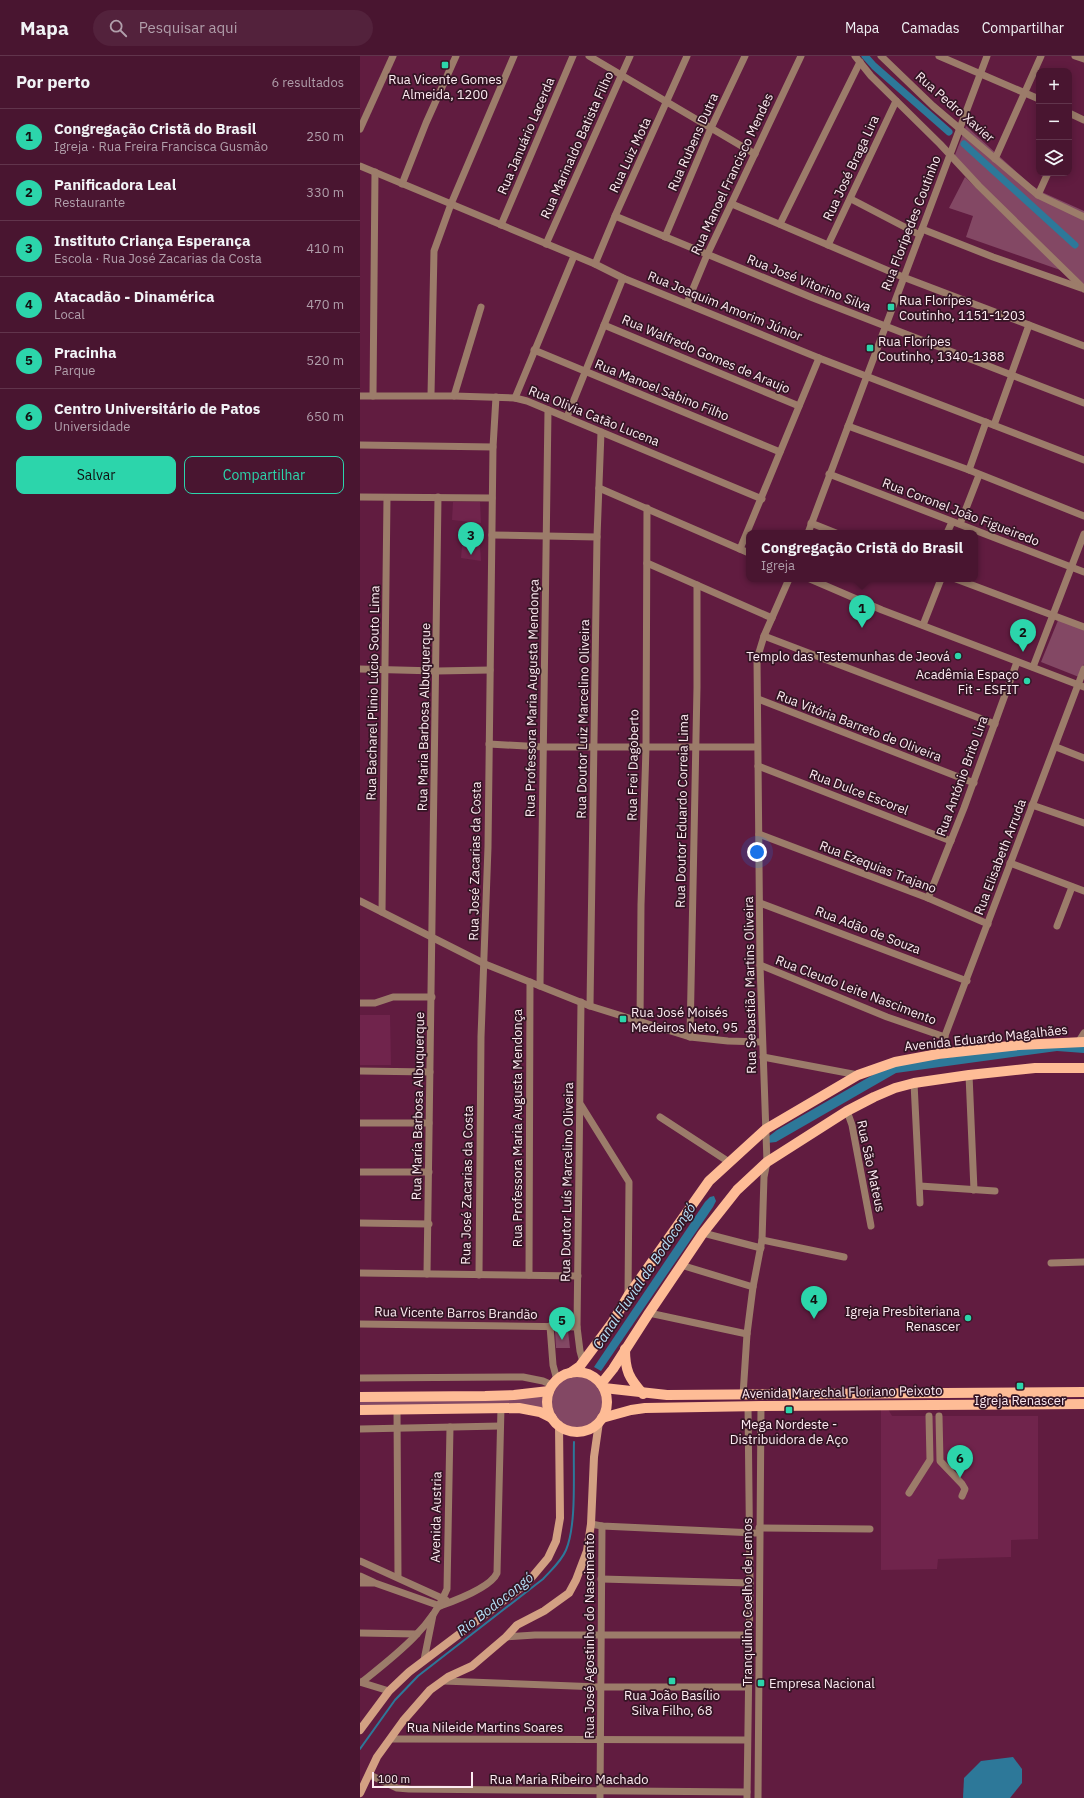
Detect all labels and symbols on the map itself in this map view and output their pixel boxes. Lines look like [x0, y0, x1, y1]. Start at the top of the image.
marker: Rua Vicente Gomes Almeida, 1200 [440, 60, 450, 70]
street label: Rua Pedro Xavier [912, 68, 998, 146]
street label: Rua Marinaldo Batista Filho [537, 69, 617, 221]
place label: Rua Vicente Gomes Almeida, 1200 [388, 71, 502, 103]
street label: Rua Januário Lacerda [494, 75, 558, 197]
street label: Rua Rubens Dutra [664, 90, 722, 194]
street label: Rua Manoel Francisco Mendes [687, 90, 777, 258]
street label: Rua José Braga Lira [819, 112, 883, 224]
street label: Rua Luiz Mota [605, 115, 655, 195]
street label: Rua Florípedes Coutinho [877, 153, 945, 293]
street label: Rua José Vitorino Silva [744, 250, 874, 316]
street label: Rua Joaquim Amorim Júnior [645, 267, 805, 345]
place label: Rua Florípes Coutinho, 1151-1203 [899, 292, 1026, 324]
marker: Rua Florípes Coutinho, 1151-1203 [886, 302, 896, 312]
street label: Rua Walfredo Gomes de Araujo [619, 311, 793, 397]
place label: Rua Florípes Coutinho, 1340-1388 [878, 333, 1005, 365]
marker: Rua Florípes Coutinho, 1340-1388 [865, 343, 875, 353]
street label: Rua Manoel Sabino Filho [592, 355, 732, 425]
street label: Rua Olivia Catão Lucena [526, 382, 662, 450]
street label: Rua Coronel João Figueiredo [880, 474, 1042, 550]
pin: 3 [458, 522, 484, 555]
street label: Rua Professora Maria Augusta Mendonça [521, 579, 543, 817]
street label: Rua Bacharel Plinio Lúcio Souto Lima [363, 585, 383, 801]
pin: 1 [849, 595, 875, 628]
street label: Rua Doutor Luiz Marcelino Oliveira [573, 619, 593, 819]
pin: 2 [1010, 619, 1036, 652]
street label: Rua Maria Barbosa Albuquerque [414, 623, 434, 811]
place label: Templo das Testemunhas de Jeová [746, 648, 950, 665]
marker: Templo das Testemunhas de Jeová [953, 651, 963, 661]
place label: Acadêmia Espaço Fit - ESFIT [916, 666, 1020, 698]
marker: Acadêmia Espaço Fit - ESFIT [1022, 676, 1032, 686]
street label: Rua Vitória Barreto de Oliveira [774, 687, 944, 765]
street label: Rua Frei Dagoberto [624, 709, 642, 821]
street label: Rua António Brito Lira [932, 713, 992, 839]
street label: Rua Doutor Eduardo Correia Lima [672, 714, 692, 908]
street label: Rua Dulce Escorel [807, 765, 912, 819]
street label: Rua José Zacarias da Costa [465, 781, 485, 941]
street label: Rua Elisabeth Arruda [970, 797, 1030, 917]
street label: Rua Ezequias Trajano [817, 837, 939, 897]
your location [747, 842, 767, 862]
street label: Rua Sebastião Martins Oliveira [740, 896, 760, 1074]
street label: Rua Adão de Souza [813, 902, 923, 958]
street label: Rua Cleudo Leite Nascimento [773, 951, 939, 1029]
place label: Rua José Moisés Medeiros Neto, 95 [631, 1004, 738, 1036]
street label: Rua Professora Maria Augusta Mendonça [509, 1009, 526, 1247]
street label: Rua María Barbosa Albuquerque [408, 1012, 428, 1200]
marker: Rua José Moisés Medeiros Neto, 95 [618, 1014, 628, 1024]
street label: Avenida Eduardo Magalhães [903, 1021, 1069, 1055]
street label: Rua Doutor Luís Marcelino Oliveira [557, 1082, 577, 1282]
street label: Rua José Zacarias da Costa [457, 1105, 477, 1265]
street label: Rua São Mateus [853, 1119, 889, 1213]
water label: Canal Fluvial de Bodocongó [588, 1199, 700, 1352]
pin: 4 [801, 1286, 827, 1319]
street label: Rua Vicente Barros Brandão [374, 1303, 538, 1323]
place label: Igreja Presbiteriana Renascer [845, 1303, 960, 1335]
pin: 5 [549, 1307, 575, 1340]
marker: Igreja Presbiteriana Renascer [963, 1313, 973, 1323]
marker: Igreja Renascer [1015, 1381, 1025, 1391]
street label: Avenida Marechal Floriano Peixoto [741, 1382, 943, 1402]
place label: Igreja Renascer [974, 1392, 1066, 1409]
marker: Mega Nordeste - Distribuidora de Aço [784, 1405, 794, 1415]
place label: Mega Nordeste - Distribuidora de Aço [730, 1416, 848, 1448]
pin: 6 [947, 1445, 973, 1478]
street label: Avenida Austria [427, 1471, 445, 1563]
street label: Tranquilino Coelho de Lemos [739, 1518, 756, 1686]
street label: Rua José Agostinho do Nascimento [581, 1533, 598, 1739]
water label: Rio Bodocongó [453, 1568, 537, 1640]
place label: Empresa Nacional [769, 1675, 875, 1692]
marker: Rua João Basílio Silva Filho, 68 [667, 1676, 677, 1686]
marker: Empresa Nacional [756, 1678, 766, 1688]
place label: Rua João Basílio Silva Filho, 68 [624, 1687, 720, 1719]
street label: Rua Nileide Martins Soares [407, 1719, 563, 1736]
scale bar [372, 1770, 473, 1789]
street label: Rua Maria Ribeiro Machado [490, 1771, 648, 1788]

